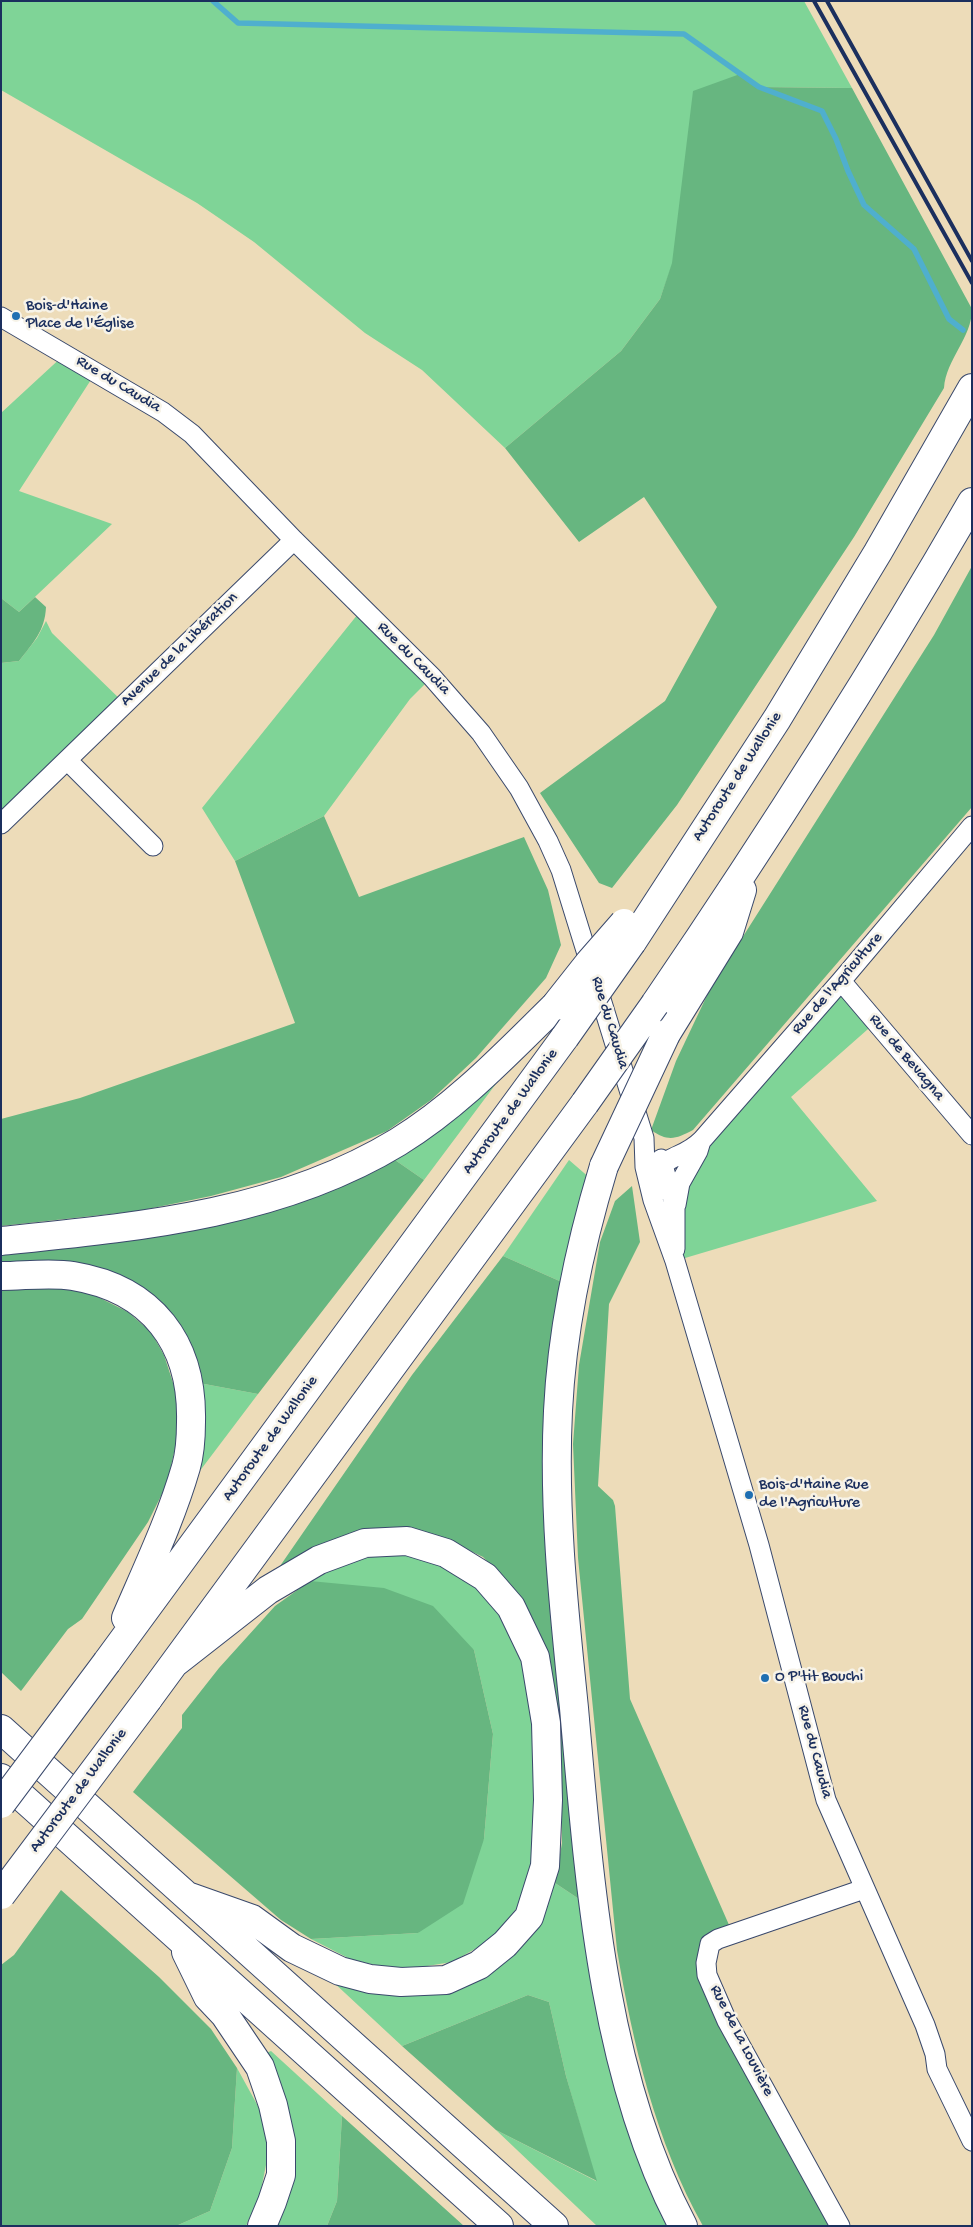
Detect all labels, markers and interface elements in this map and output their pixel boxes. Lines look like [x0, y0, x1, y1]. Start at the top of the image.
place label: Bois-d'Haine Place de l'Église [26, 297, 134, 335]
marker: Bois-d'Haine Place de l'Église [10, 310, 22, 322]
street label: Rue du Caudia [72, 352, 164, 418]
street label: Avenue de la Libération [117, 589, 243, 711]
street label: Rue du Caudia [372, 618, 454, 700]
street label: Autoroute de Wallonie [689, 709, 787, 845]
street label: Rue de l'Agriculture [788, 929, 888, 1039]
street label: Rue du Caudia [586, 975, 632, 1071]
street label: Rue de Bevagna [864, 1011, 948, 1105]
street label: Autoroute de Wallonie [459, 1046, 563, 1178]
street label: Autoroute de Wallonie [219, 1373, 323, 1505]
place label: Bois-d'Haine Rue de l'Agriculture [759, 1476, 869, 1514]
marker: Bois-d'Haine Rue de l'Agriculture [743, 1489, 755, 1501]
place label: O P'tit Bouchi [775, 1668, 863, 1688]
marker: O P'tit Bouchi [759, 1672, 771, 1684]
street label: Rue du Caudia [792, 1703, 836, 1801]
street label: Autoroute de Wallonie [26, 1725, 132, 1857]
street label: Rue de La Louvière [705, 1982, 777, 2100]

